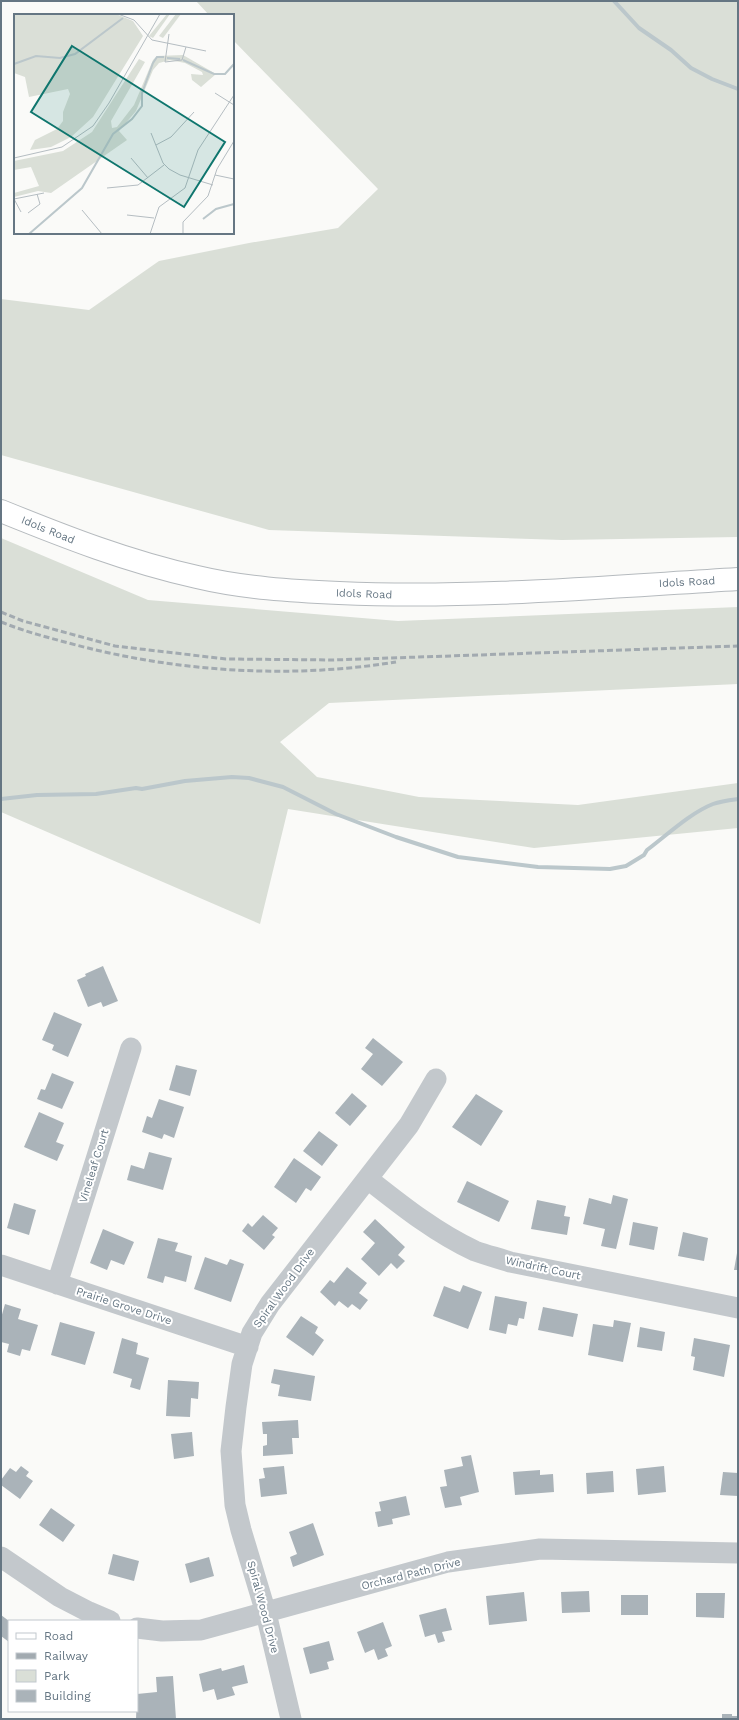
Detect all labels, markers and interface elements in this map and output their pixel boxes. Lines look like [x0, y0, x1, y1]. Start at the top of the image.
inset map [14, 14, 234, 234]
street label: Idols Road [19, 513, 77, 547]
street label: Idols Road [658, 574, 716, 590]
street label: Idols Road [336, 587, 392, 601]
street label: Vineleaf Court [77, 1127, 112, 1204]
street label: Spiral Wood Drive [251, 1246, 317, 1330]
street label: Windrift Court [504, 1254, 582, 1282]
street label: Prairie Grove Drive [75, 1284, 173, 1328]
street label: Orchard Path Drive [360, 1555, 462, 1593]
street label: Spiral Wood Drive [244, 1559, 282, 1655]
legend [8, 1620, 138, 1712]
text: Road [44, 1629, 73, 1643]
text: Railway [44, 1649, 89, 1663]
text: Park [44, 1669, 70, 1683]
text: Building [44, 1689, 91, 1703]

